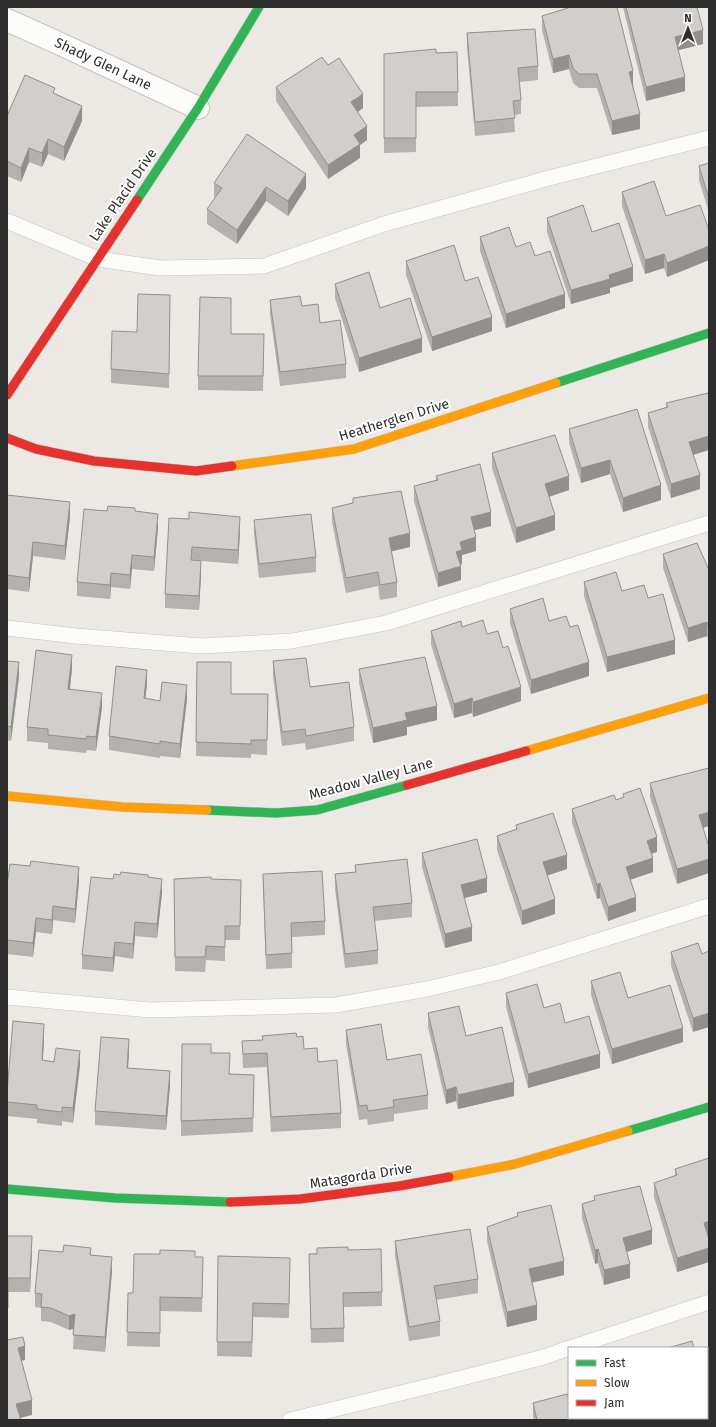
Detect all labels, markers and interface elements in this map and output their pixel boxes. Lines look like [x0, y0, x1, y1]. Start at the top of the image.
north arrow [668, 8, 708, 48]
text: N [684, 12, 692, 25]
street label: Shady Glen Lane [52, 34, 154, 94]
street label: Lake Placid Drive [86, 145, 160, 245]
street label: Heatherglen Drive [337, 395, 451, 445]
street label: Meadow Valley Lane [307, 754, 435, 804]
street label: Matagorda Drive [308, 1159, 414, 1193]
legend [568, 1347, 708, 1419]
text: Fast [604, 1356, 626, 1370]
text: Slow [604, 1376, 630, 1390]
text: Jam [604, 1396, 624, 1410]

